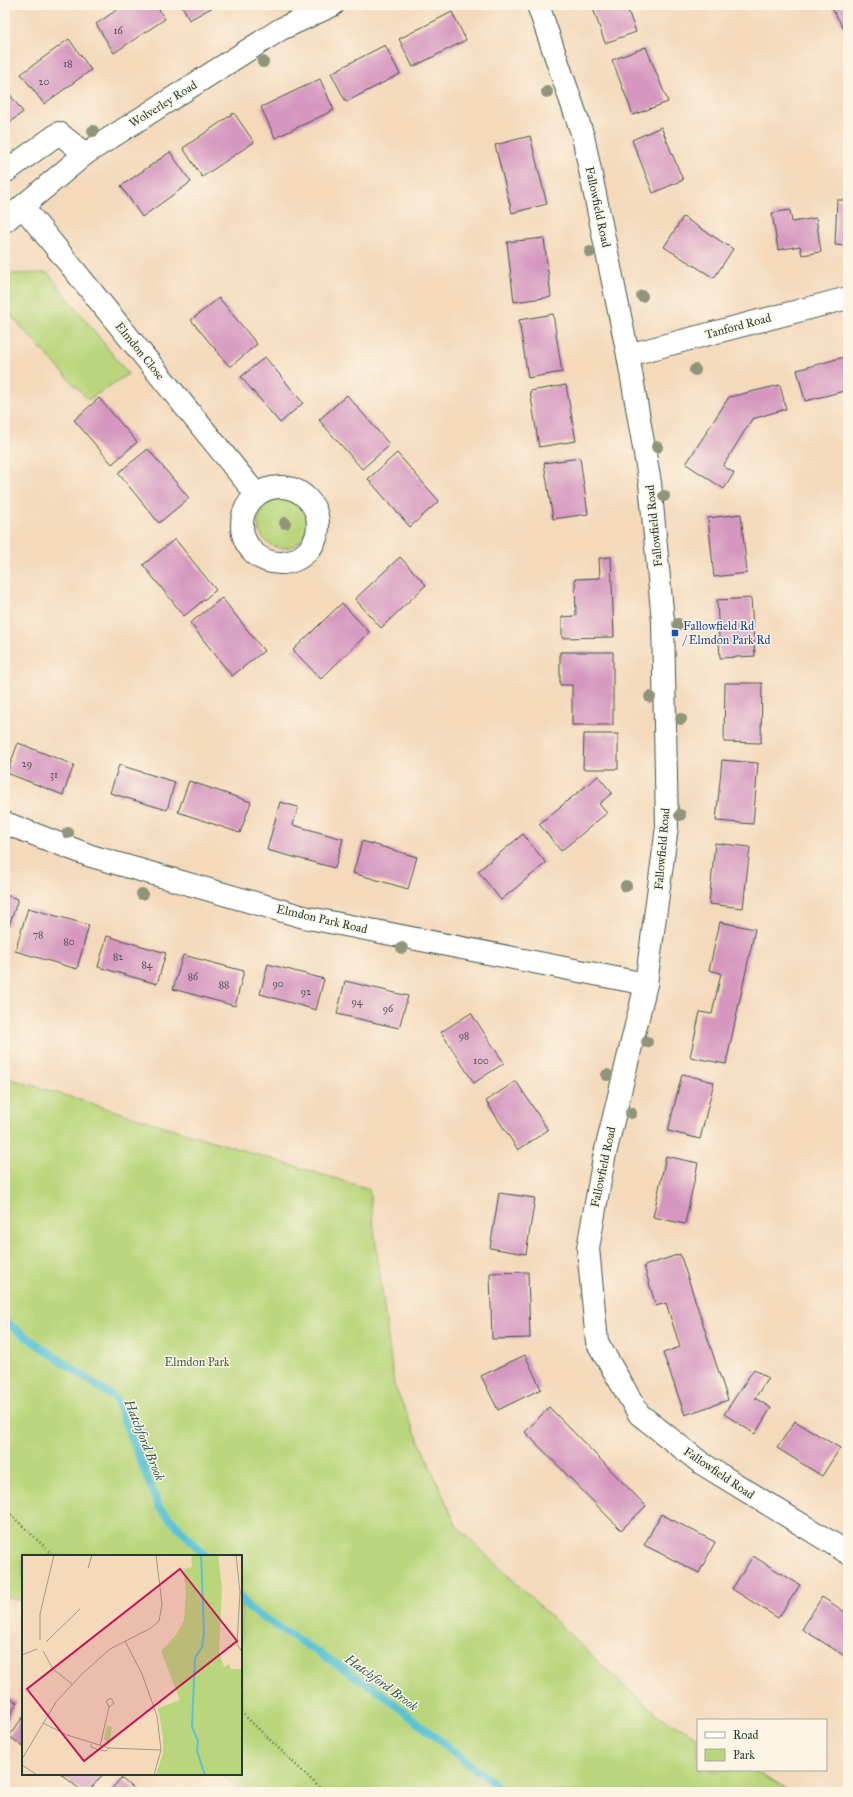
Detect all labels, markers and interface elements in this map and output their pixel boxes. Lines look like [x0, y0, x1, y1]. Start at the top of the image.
house number: 16 [113, 25, 123, 37]
house number: 18 [63, 58, 73, 70]
house number: 20 [39, 76, 50, 88]
street label: Wolverley Road [127, 78, 199, 130]
street label: Fallowfield Road [583, 165, 613, 249]
street label: Tanford Road [703, 310, 773, 342]
street label: Elmdon Close [113, 319, 167, 383]
street label: Fallowfield Road [643, 484, 665, 568]
place label: Fallowfield Rd / Elmdon Park Rd [682, 619, 771, 647]
marker: Fallowfield Rd / Elmdon Park Rd [670, 628, 680, 638]
house number: 29 [22, 758, 32, 770]
house number: 31 [50, 769, 58, 781]
street label: Fallowfield Road [651, 807, 673, 891]
street label: Elmdon Park Road [275, 902, 369, 936]
house number: 78 [33, 929, 43, 941]
house number: 80 [63, 936, 75, 948]
house number: 82 [113, 951, 123, 963]
house number: 84 [142, 959, 153, 971]
house number: 86 [188, 971, 199, 983]
house number: 90 [272, 978, 284, 990]
house number: 88 [219, 979, 229, 991]
house number: 92 [301, 986, 311, 998]
house number: 94 [352, 996, 363, 1008]
house number: 96 [383, 1003, 394, 1015]
house number: 98 [459, 1030, 469, 1042]
house number: 100 [473, 1055, 489, 1067]
street label: Fallowfield Road [588, 1125, 618, 1209]
park label: Elmdon Park [165, 1355, 230, 1369]
water label: Hatchford Brook [120, 1396, 168, 1484]
street label: Fallowfield Road [681, 1444, 757, 1502]
inset map [22, 1555, 242, 1775]
water label: Hatchford Brook [341, 1650, 421, 1715]
legend [697, 1719, 827, 1771]
text: Road [733, 1728, 759, 1742]
text: Park [733, 1748, 755, 1762]

